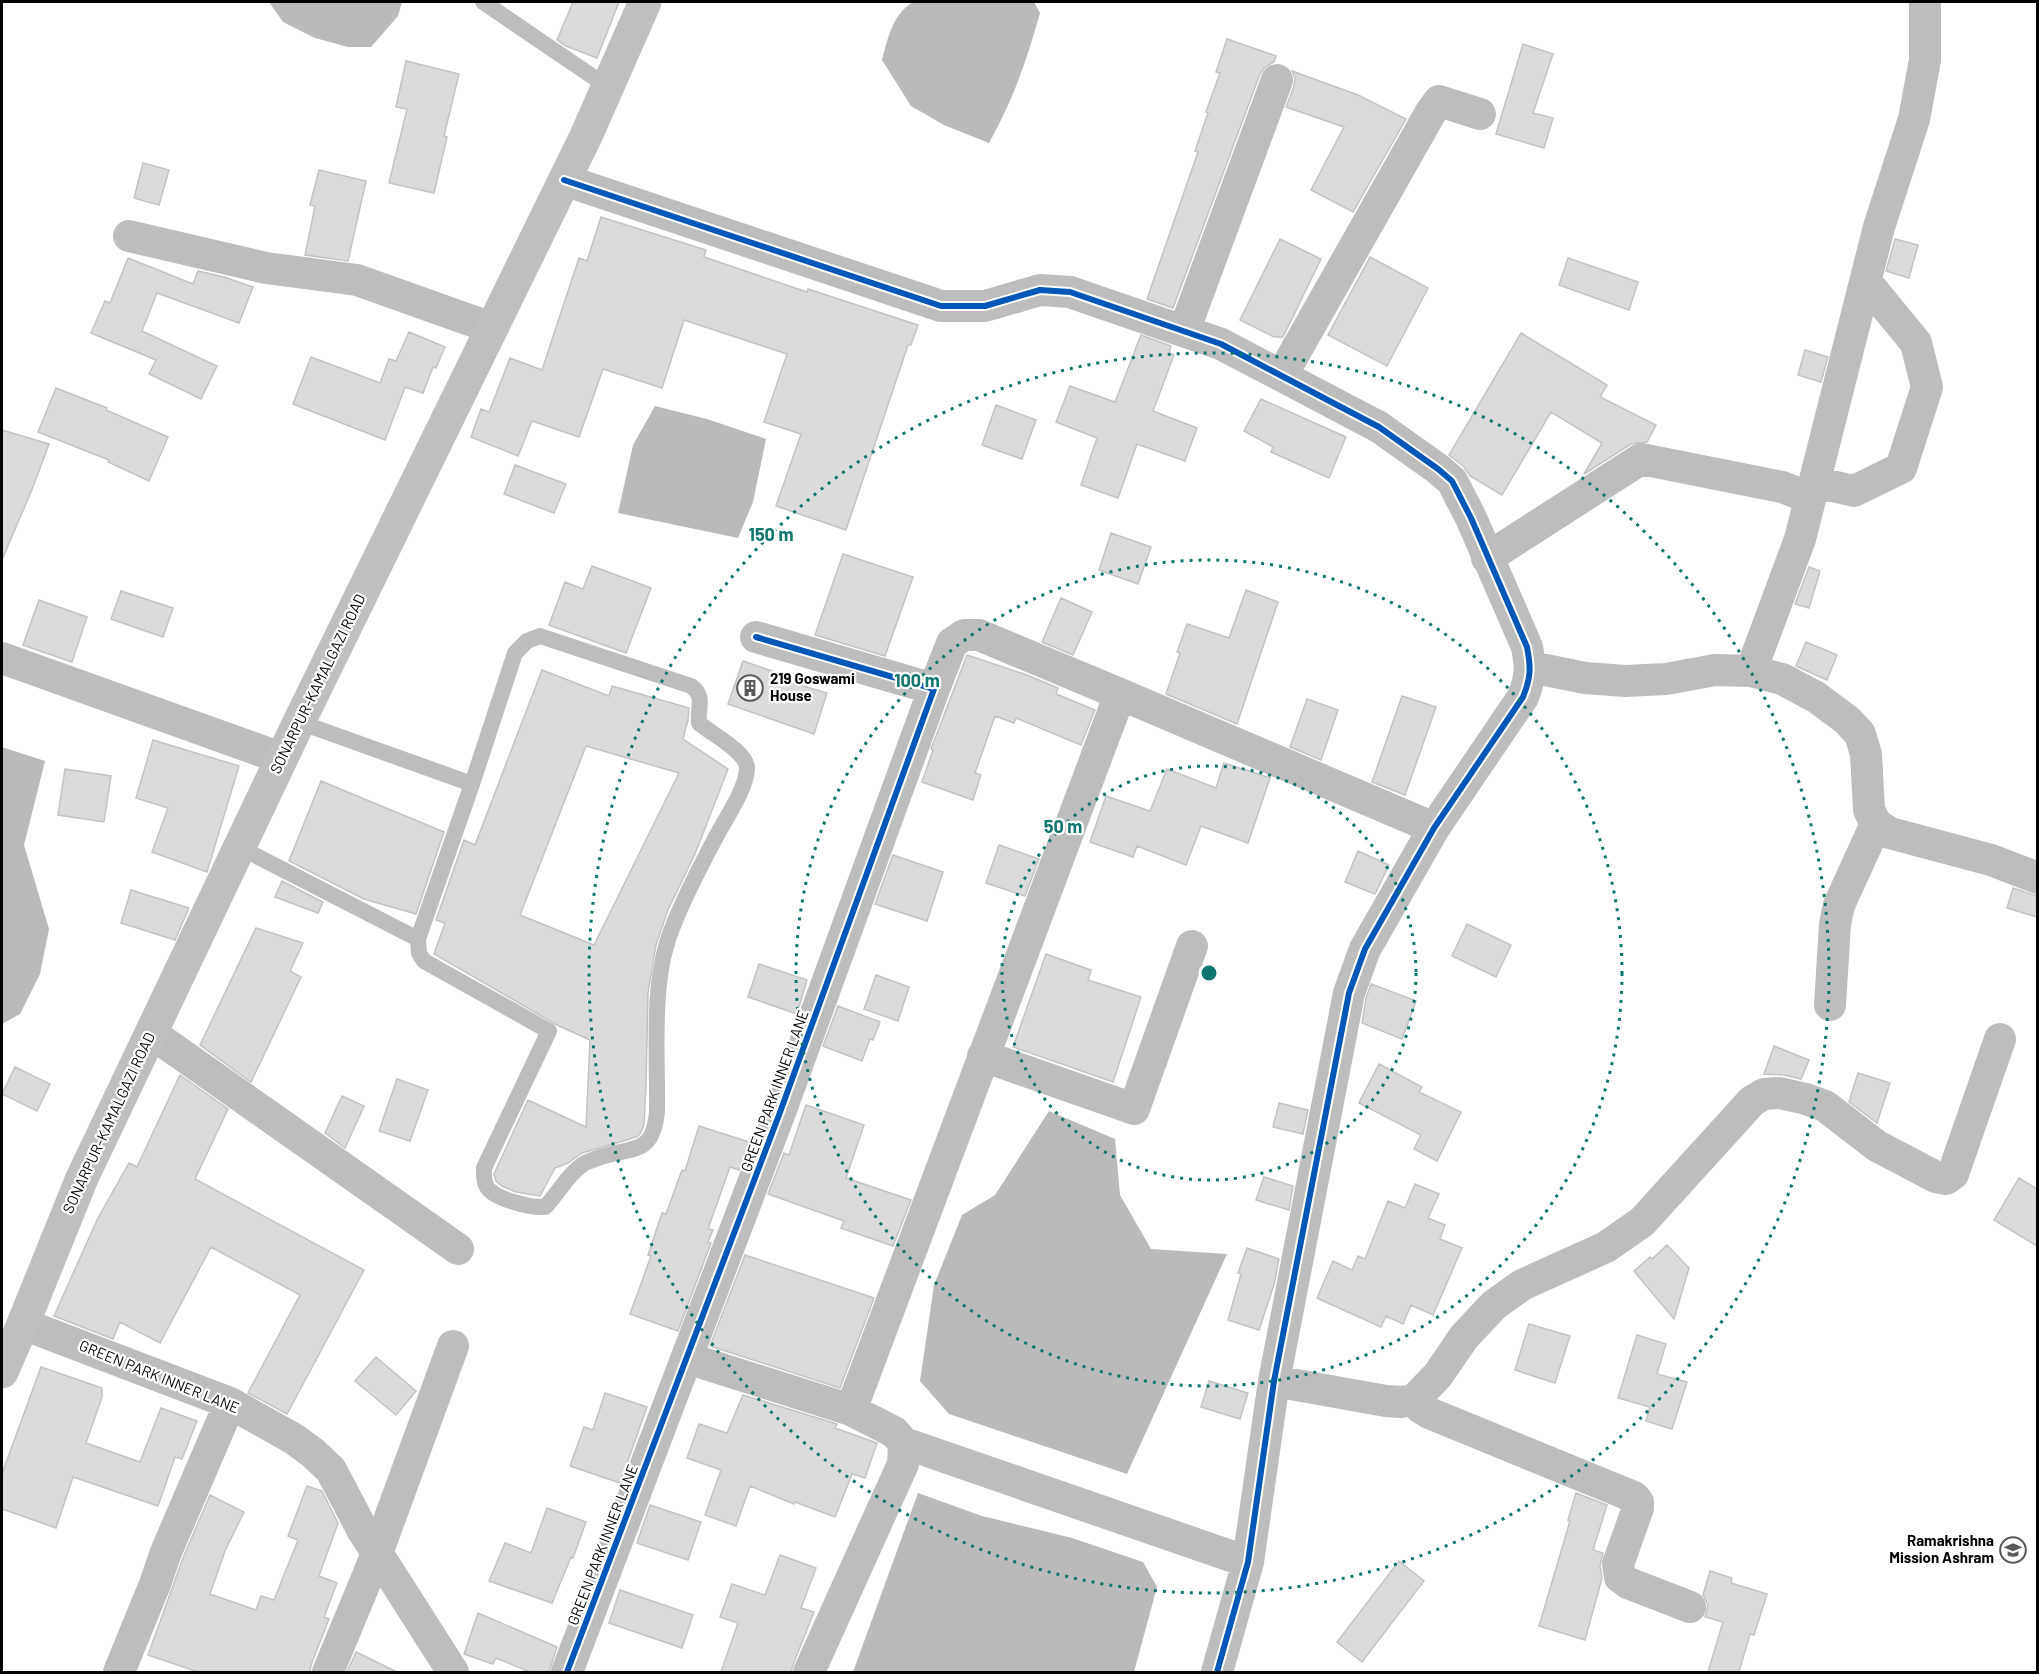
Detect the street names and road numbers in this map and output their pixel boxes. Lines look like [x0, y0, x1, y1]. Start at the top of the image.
street label: SONARPUR-KAMALGAZI ROAD [266, 591, 369, 776]
street label: GREEN PARK INNER LANE [736, 1007, 812, 1174]
street label: SONARPUR-KAMALGAZI ROAD [58, 1029, 158, 1216]
street label: GREEN PARK INNER LANE [77, 1336, 242, 1416]
street label: GREEN PARK INNER LANE [563, 1462, 641, 1628]

